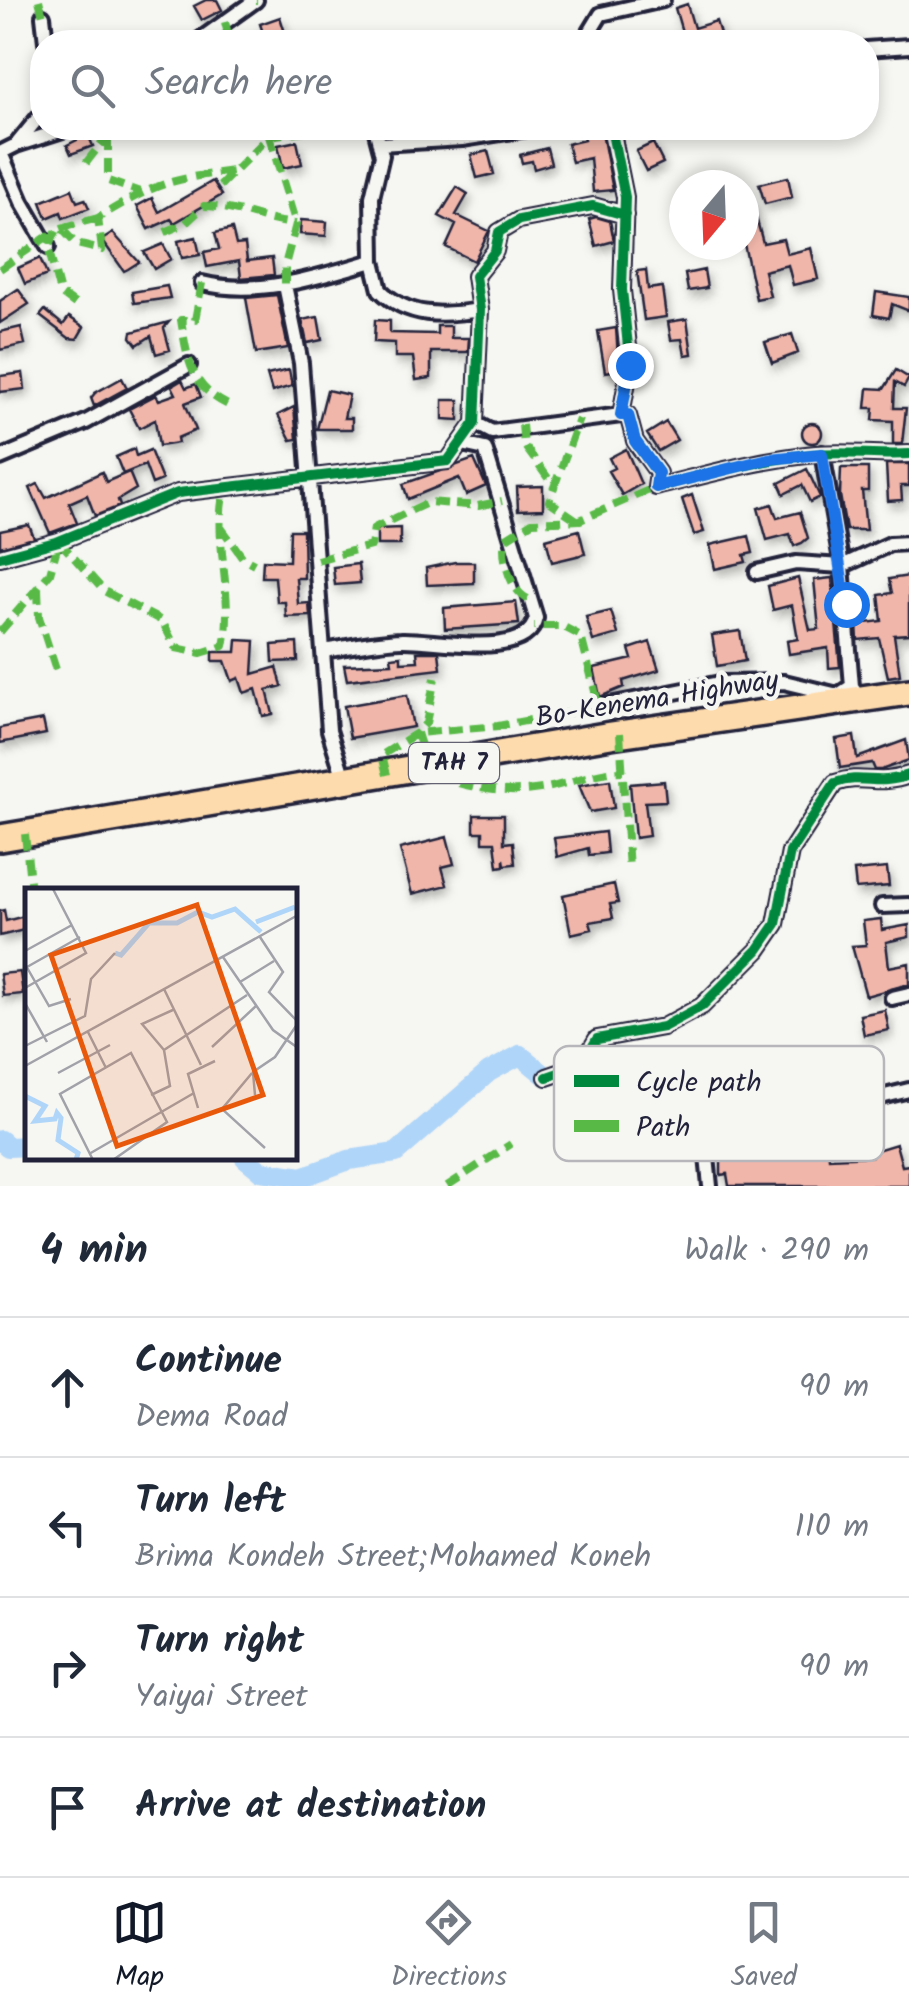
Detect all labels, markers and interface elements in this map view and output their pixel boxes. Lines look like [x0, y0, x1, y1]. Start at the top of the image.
search box [30, 30, 879, 140]
text: Search here [145, 55, 332, 115]
icon: search [65, 58, 120, 113]
north arrow [669, 170, 759, 260]
route end [608, 343, 654, 389]
route start [824, 582, 870, 628]
street label: Bo-Kenema Highway [532, 658, 783, 741]
road number: TAH 7 [409, 743, 499, 783]
inset map [25, 888, 298, 1161]
legend [554, 1046, 884, 1161]
text: Cycle path [636, 1061, 761, 1106]
text: Path [636, 1106, 690, 1151]
text: 4 min [40, 1218, 148, 1285]
text: Walk · 290 m [684, 1226, 869, 1277]
text: Continue [135, 1332, 282, 1392]
icon: ahead [40, 1360, 95, 1415]
text: 90 m [799, 1362, 869, 1413]
text: Dema Road [135, 1392, 288, 1443]
text: Turn left [135, 1472, 286, 1532]
icon: left [40, 1500, 95, 1555]
text: 110 m [795, 1502, 869, 1553]
text: Brima Kondeh Street;Mohamed Koneh [135, 1532, 651, 1583]
text: Turn right [135, 1612, 304, 1672]
icon: right [40, 1640, 95, 1695]
text: 90 m [799, 1642, 869, 1693]
text: Yaiyai Street [135, 1672, 308, 1723]
text: Arrive at destination [135, 1777, 486, 1837]
icon: arrive [40, 1780, 95, 1835]
tab: Map [112, 1895, 167, 2000]
tab: Directions [391, 1895, 507, 2000]
tab: Saved [731, 1895, 797, 2000]

